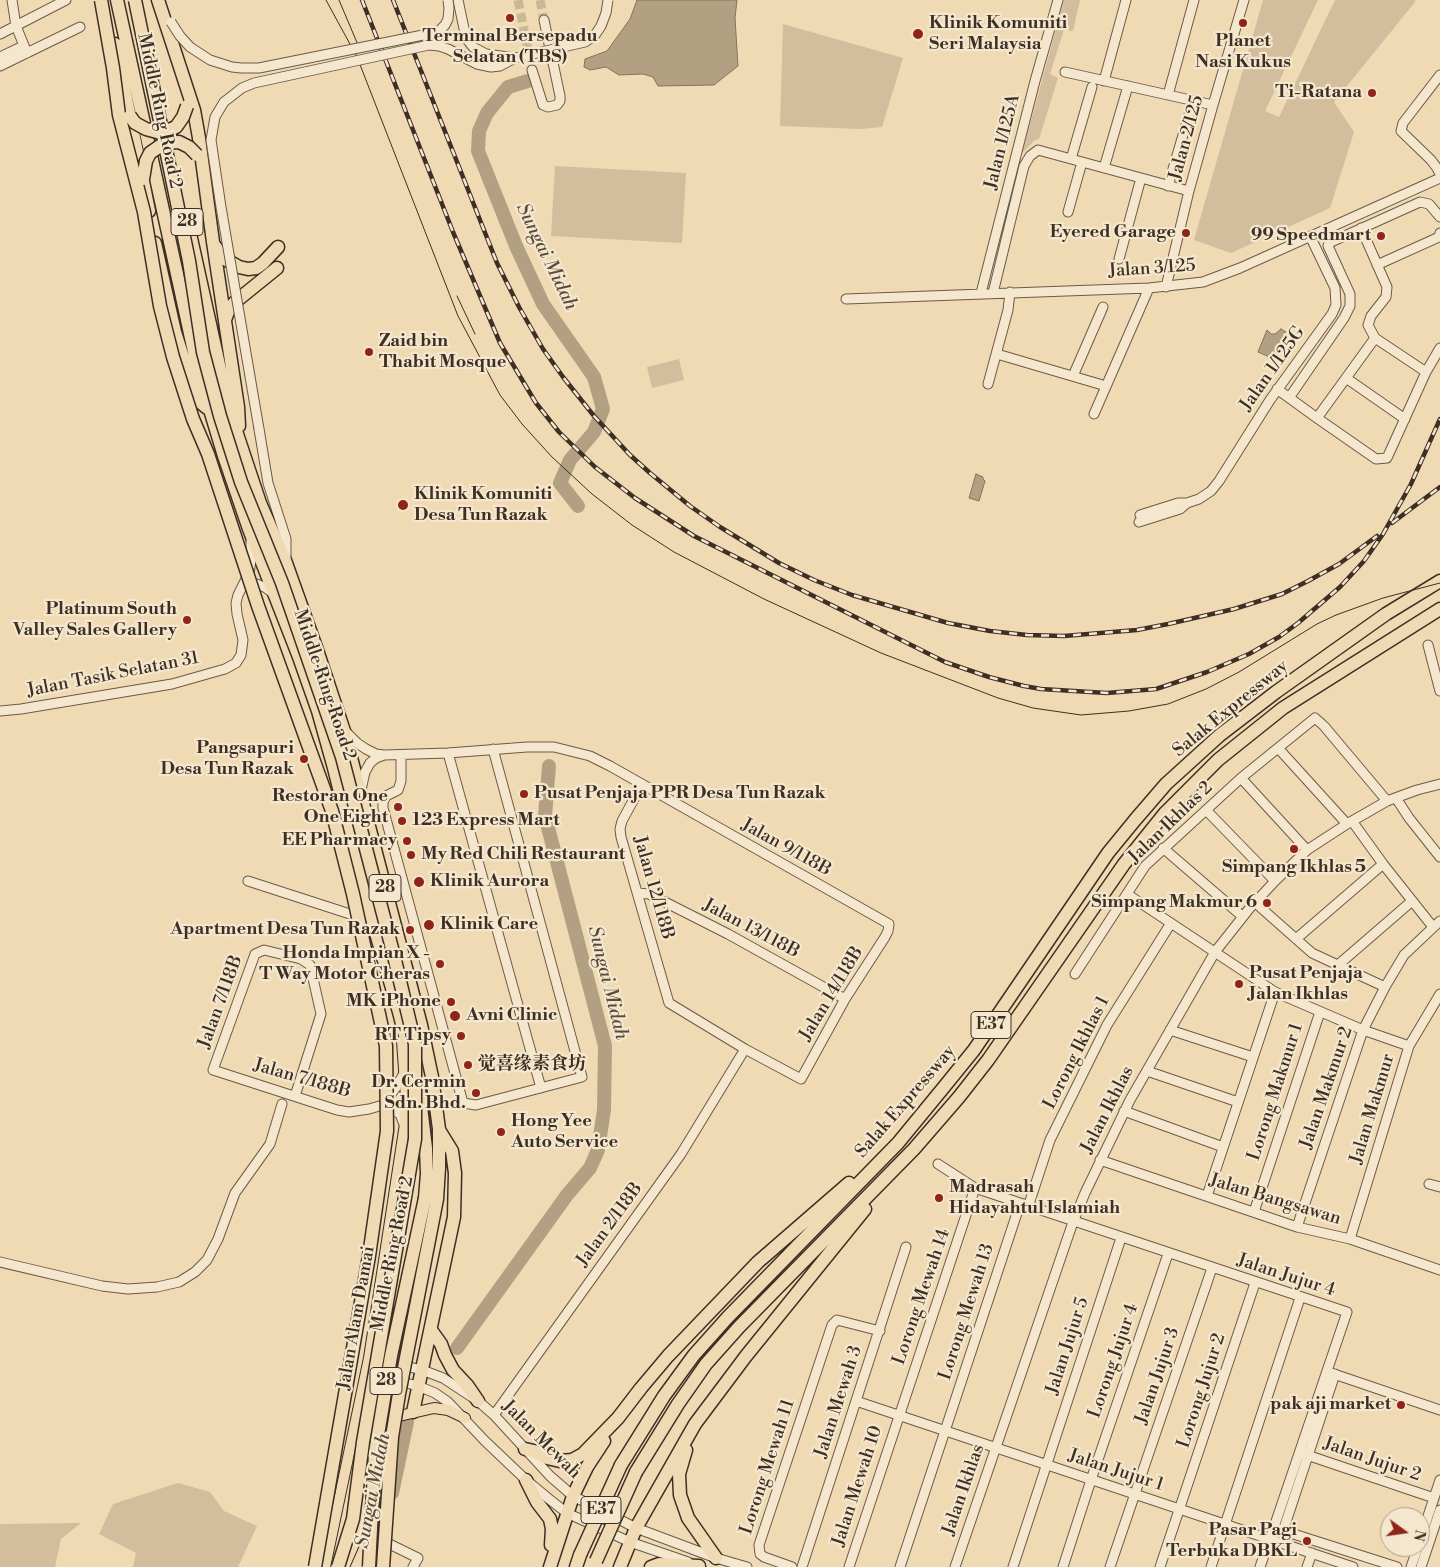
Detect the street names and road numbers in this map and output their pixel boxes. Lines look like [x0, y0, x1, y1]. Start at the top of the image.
street label: Middle Ring Road 2 [132, 31, 186, 191]
street label: Jalan 1/125A [981, 92, 1025, 192]
street label: Jalan 2/125 [1165, 93, 1209, 183]
road number: 28 [171, 208, 203, 236]
street label: Jalan 3/125 [1108, 255, 1196, 283]
street label: Jalan 1/125G [1236, 323, 1310, 415]
street label: Middle Ring Road 2 [288, 607, 360, 763]
street label: Jalan Tasik Selatan 31 [25, 648, 201, 702]
street label: Salak Expressway [1169, 656, 1293, 762]
street label: Jalan Ikhlas 2 [1124, 777, 1218, 869]
street label: Jalan 9/118B [737, 814, 835, 882]
street label: Jalan 12/118B [628, 834, 678, 942]
road number: 28 [369, 874, 401, 901]
street label: Jalan 13/118B [699, 895, 803, 963]
street label: Jalan 14/118B [795, 943, 869, 1045]
street label: Jalan 7/118B [194, 952, 248, 1052]
street label: Lorong Ikhlas 1 [1039, 993, 1115, 1113]
road number: E37 [971, 1012, 1011, 1038]
street label: Lorong Makmur 1 [1244, 1021, 1308, 1163]
street label: Jalan Makmur 2 [1296, 1024, 1358, 1152]
street label: Salak Expressway [851, 1041, 961, 1163]
street label: Jalan Makmur [1346, 1051, 1400, 1167]
street label: Jalan 7/188B [251, 1055, 353, 1103]
street label: Jalan Ikhlas [1077, 1063, 1139, 1157]
street label: Jalan Bangsawan [1206, 1170, 1344, 1230]
street label: Middle Ring Road 2 [367, 1174, 419, 1334]
street label: Jalan 2/118B [572, 1179, 648, 1271]
street label: Lorong Mewah 14 [889, 1226, 955, 1368]
street label: Lorong Mewah 13 [935, 1241, 999, 1383]
street label: Jalan Alam Damai [334, 1244, 380, 1392]
street label: Jalan Jujur 4 [1234, 1250, 1338, 1302]
street label: Jalan Jujur 5 [1042, 1295, 1094, 1397]
street label: Lorong Jujur 4 [1084, 1301, 1144, 1421]
street label: Jalan Jujur 3 [1131, 1325, 1185, 1427]
street label: Lorong Jujur 2 [1173, 1331, 1231, 1451]
street label: Jalan Mewah 3 [811, 1343, 867, 1461]
road number: 28 [370, 1368, 402, 1394]
street label: Jalan Mewah [497, 1396, 585, 1484]
street label: Lorong Mewah 11 [736, 1397, 800, 1537]
street label: Jalan Mewah 10 [828, 1423, 888, 1549]
street label: Jalan Jujur 2 [1320, 1433, 1424, 1487]
street label: Jalan Ikhlas [938, 1442, 990, 1538]
street label: Jalan Jujur 1 [1066, 1445, 1166, 1497]
road number: E37 [581, 1496, 621, 1524]

